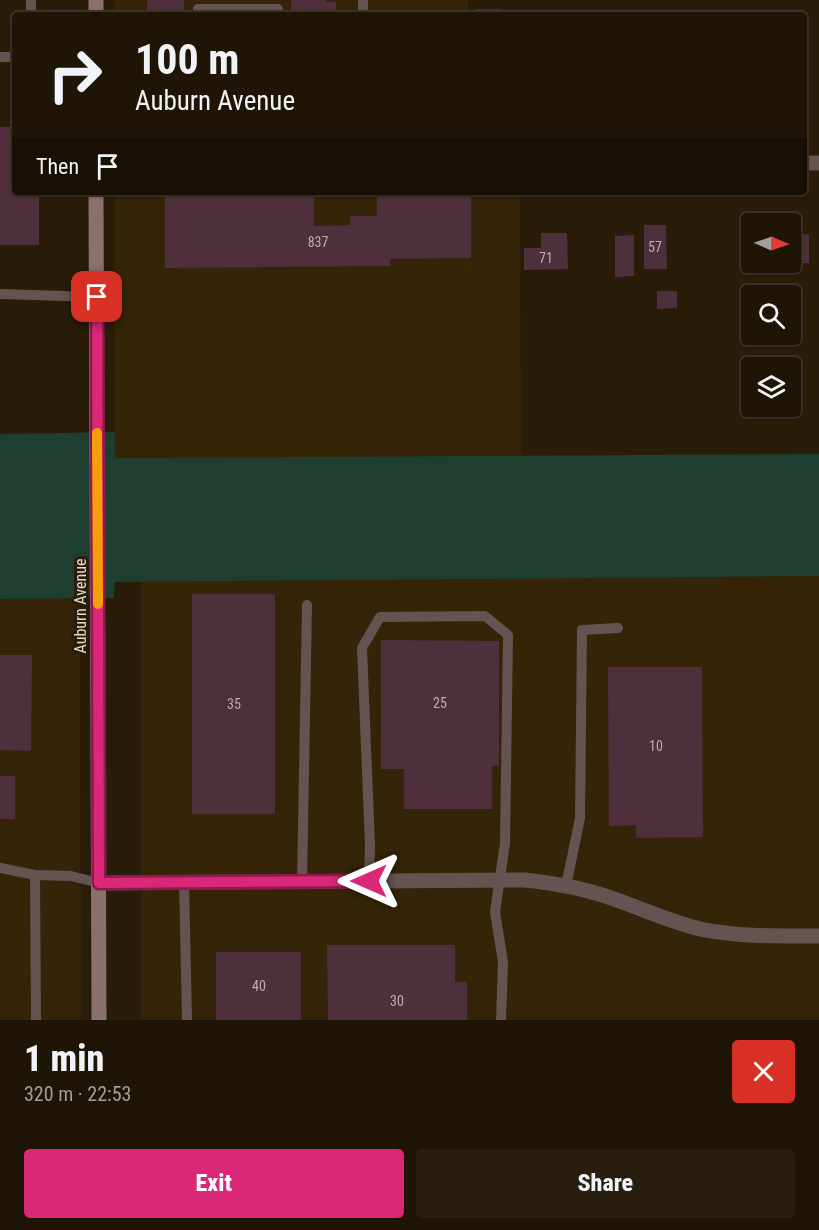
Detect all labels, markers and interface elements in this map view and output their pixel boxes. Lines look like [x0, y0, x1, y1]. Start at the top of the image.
text: 100 m [135, 35, 240, 84]
icon: right [36, 36, 114, 114]
text: Auburn Avenue [135, 85, 295, 117]
icon: arrive [91, 150, 124, 183]
text: Then [36, 154, 79, 179]
north arrow [741, 213, 801, 273]
map controls [741, 213, 801, 417]
house number: 837 [308, 234, 328, 250]
house number: 57 [648, 239, 662, 255]
house number: 71 [539, 250, 553, 266]
pin [71, 271, 122, 322]
icon: arrive [80, 280, 113, 313]
button: search [741, 285, 801, 345]
button: layers [741, 357, 801, 417]
street label: Auburn Avenue [71, 559, 90, 653]
house number: 25 [433, 695, 447, 711]
house number: 35 [227, 696, 241, 712]
house number: 10 [649, 738, 663, 754]
position arrow [337, 849, 401, 913]
house number: 40 [252, 978, 266, 994]
house number: 30 [390, 993, 404, 1009]
text: 1 min [24, 1038, 104, 1080]
button: close [732, 1040, 795, 1103]
text: 320 m · 22:53 [24, 1082, 131, 1106]
button: Exit [24, 1149, 404, 1218]
button: Share [416, 1149, 795, 1218]

